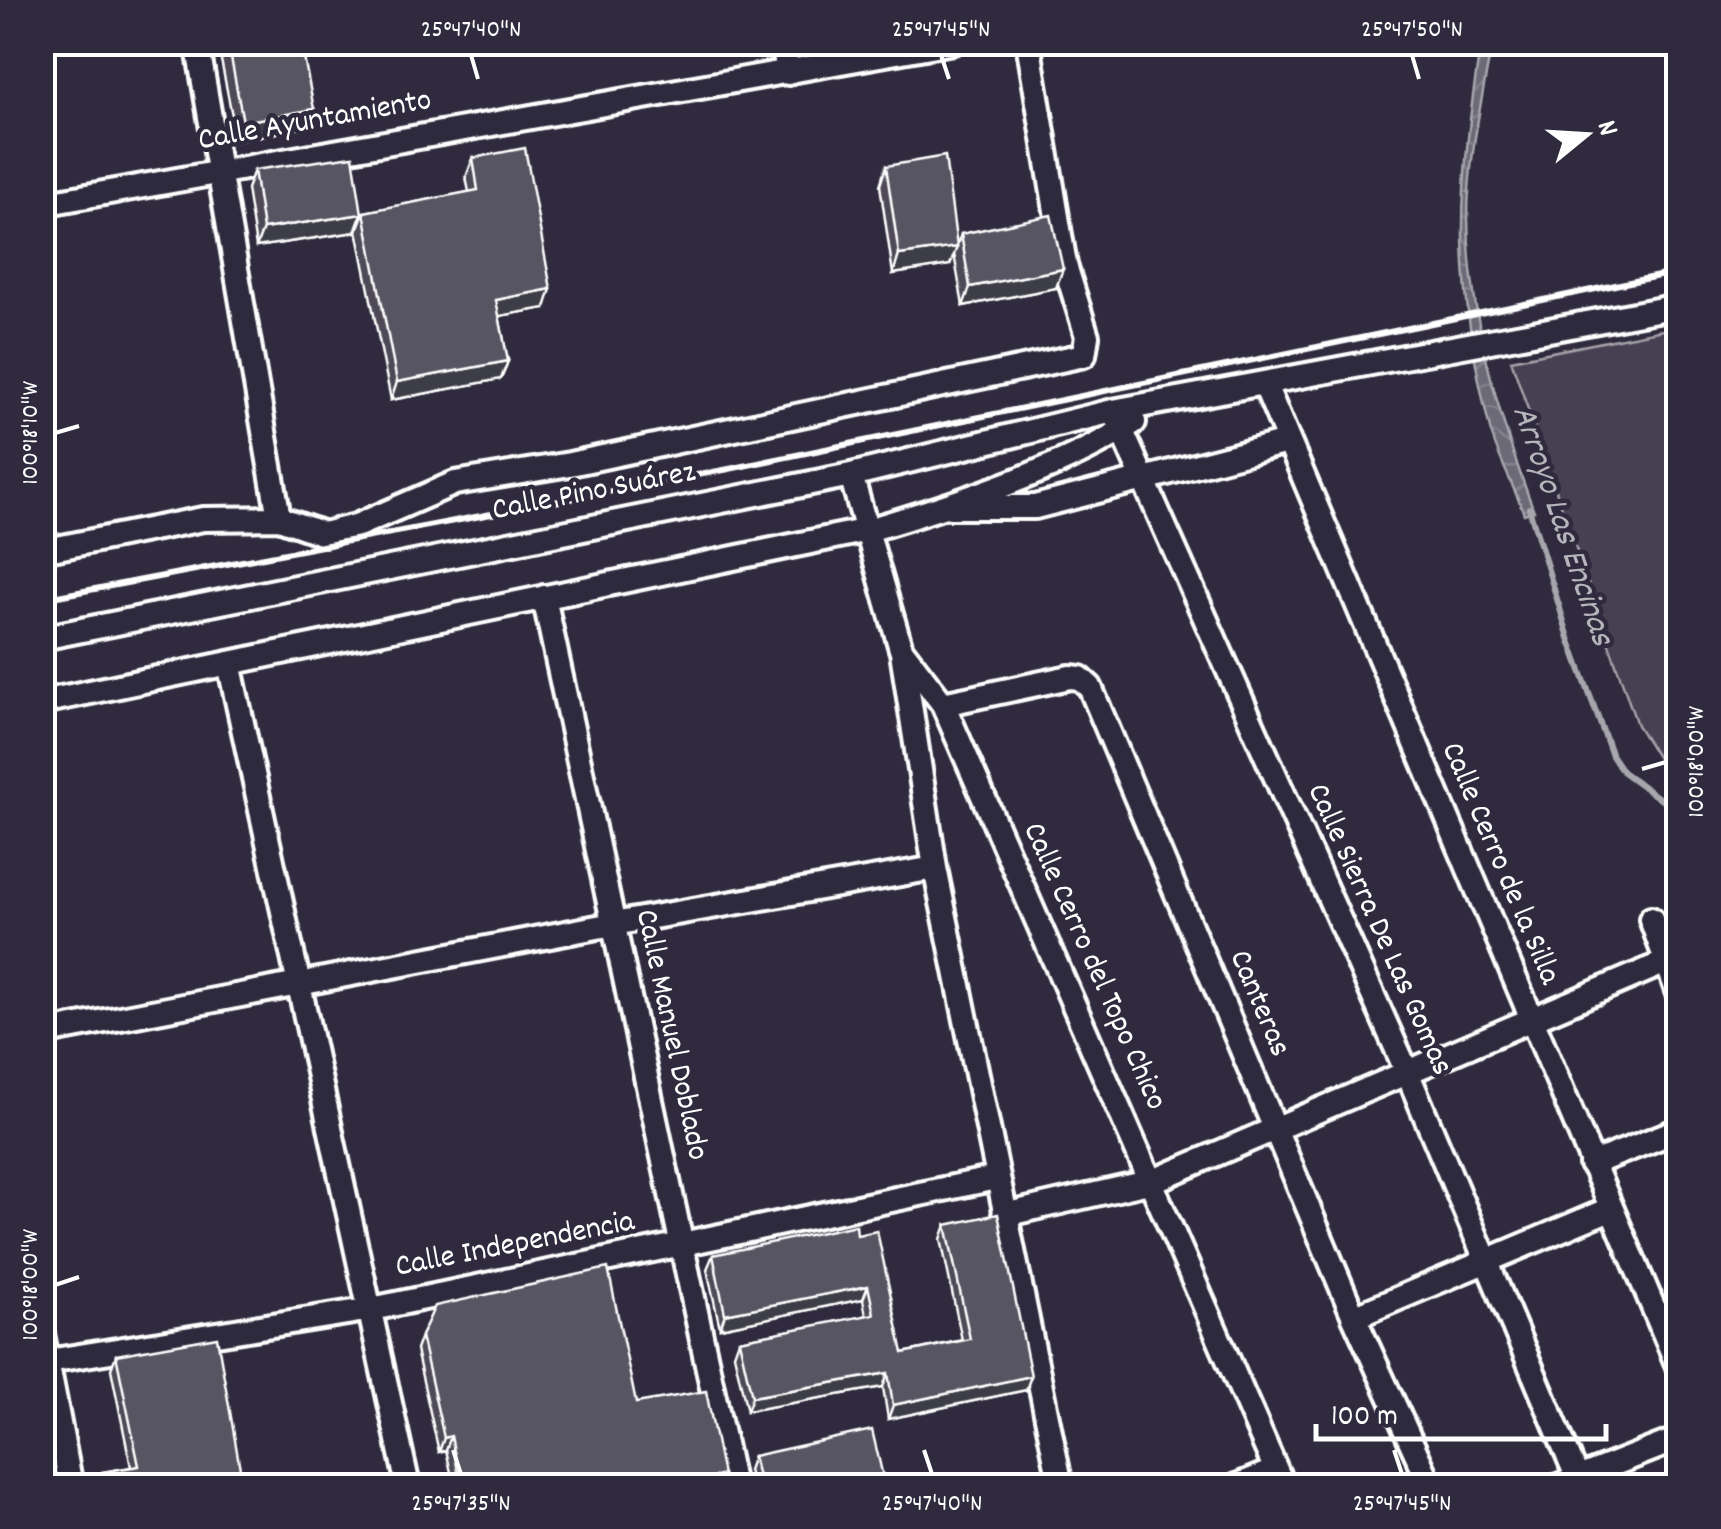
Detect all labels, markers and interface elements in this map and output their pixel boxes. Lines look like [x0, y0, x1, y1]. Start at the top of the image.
text: 25°47'40"N [421, 13, 521, 49]
text: 25°47'45"N [892, 13, 990, 49]
text: 25°47'50"N [1361, 13, 1463, 49]
street label: Calle Ayuntamiento [195, 79, 435, 165]
north arrow [1536, 85, 1636, 185]
text: N [1584, 116, 1626, 142]
text: 100°18'10"W [14, 381, 50, 485]
water label: Arroyo Las Encinas [1496, 399, 1626, 654]
street label: Calle Pino Suárez [488, 451, 700, 535]
text: 100°18'00"W [1680, 706, 1716, 818]
street label: Calle Cerro de la Silla [1427, 736, 1571, 993]
street label: Calle Sierra De Las Gomas [1293, 777, 1463, 1083]
street label: Calle Cerro del Topo Chico [1009, 816, 1177, 1118]
street label: Calle Manuel Doblado [621, 905, 719, 1165]
street label: Canteras [1215, 944, 1301, 1064]
street label: Calle Independencia [392, 1200, 639, 1292]
text: 100°18'00"W [14, 1229, 50, 1341]
scale bar [1316, 1379, 1606, 1441]
text: 100 m [1331, 1397, 1398, 1440]
text: 25°47'35"N [411, 1487, 511, 1523]
text: 25°47'40"N [882, 1487, 982, 1523]
text: 25°47'45"N [1353, 1487, 1451, 1523]

